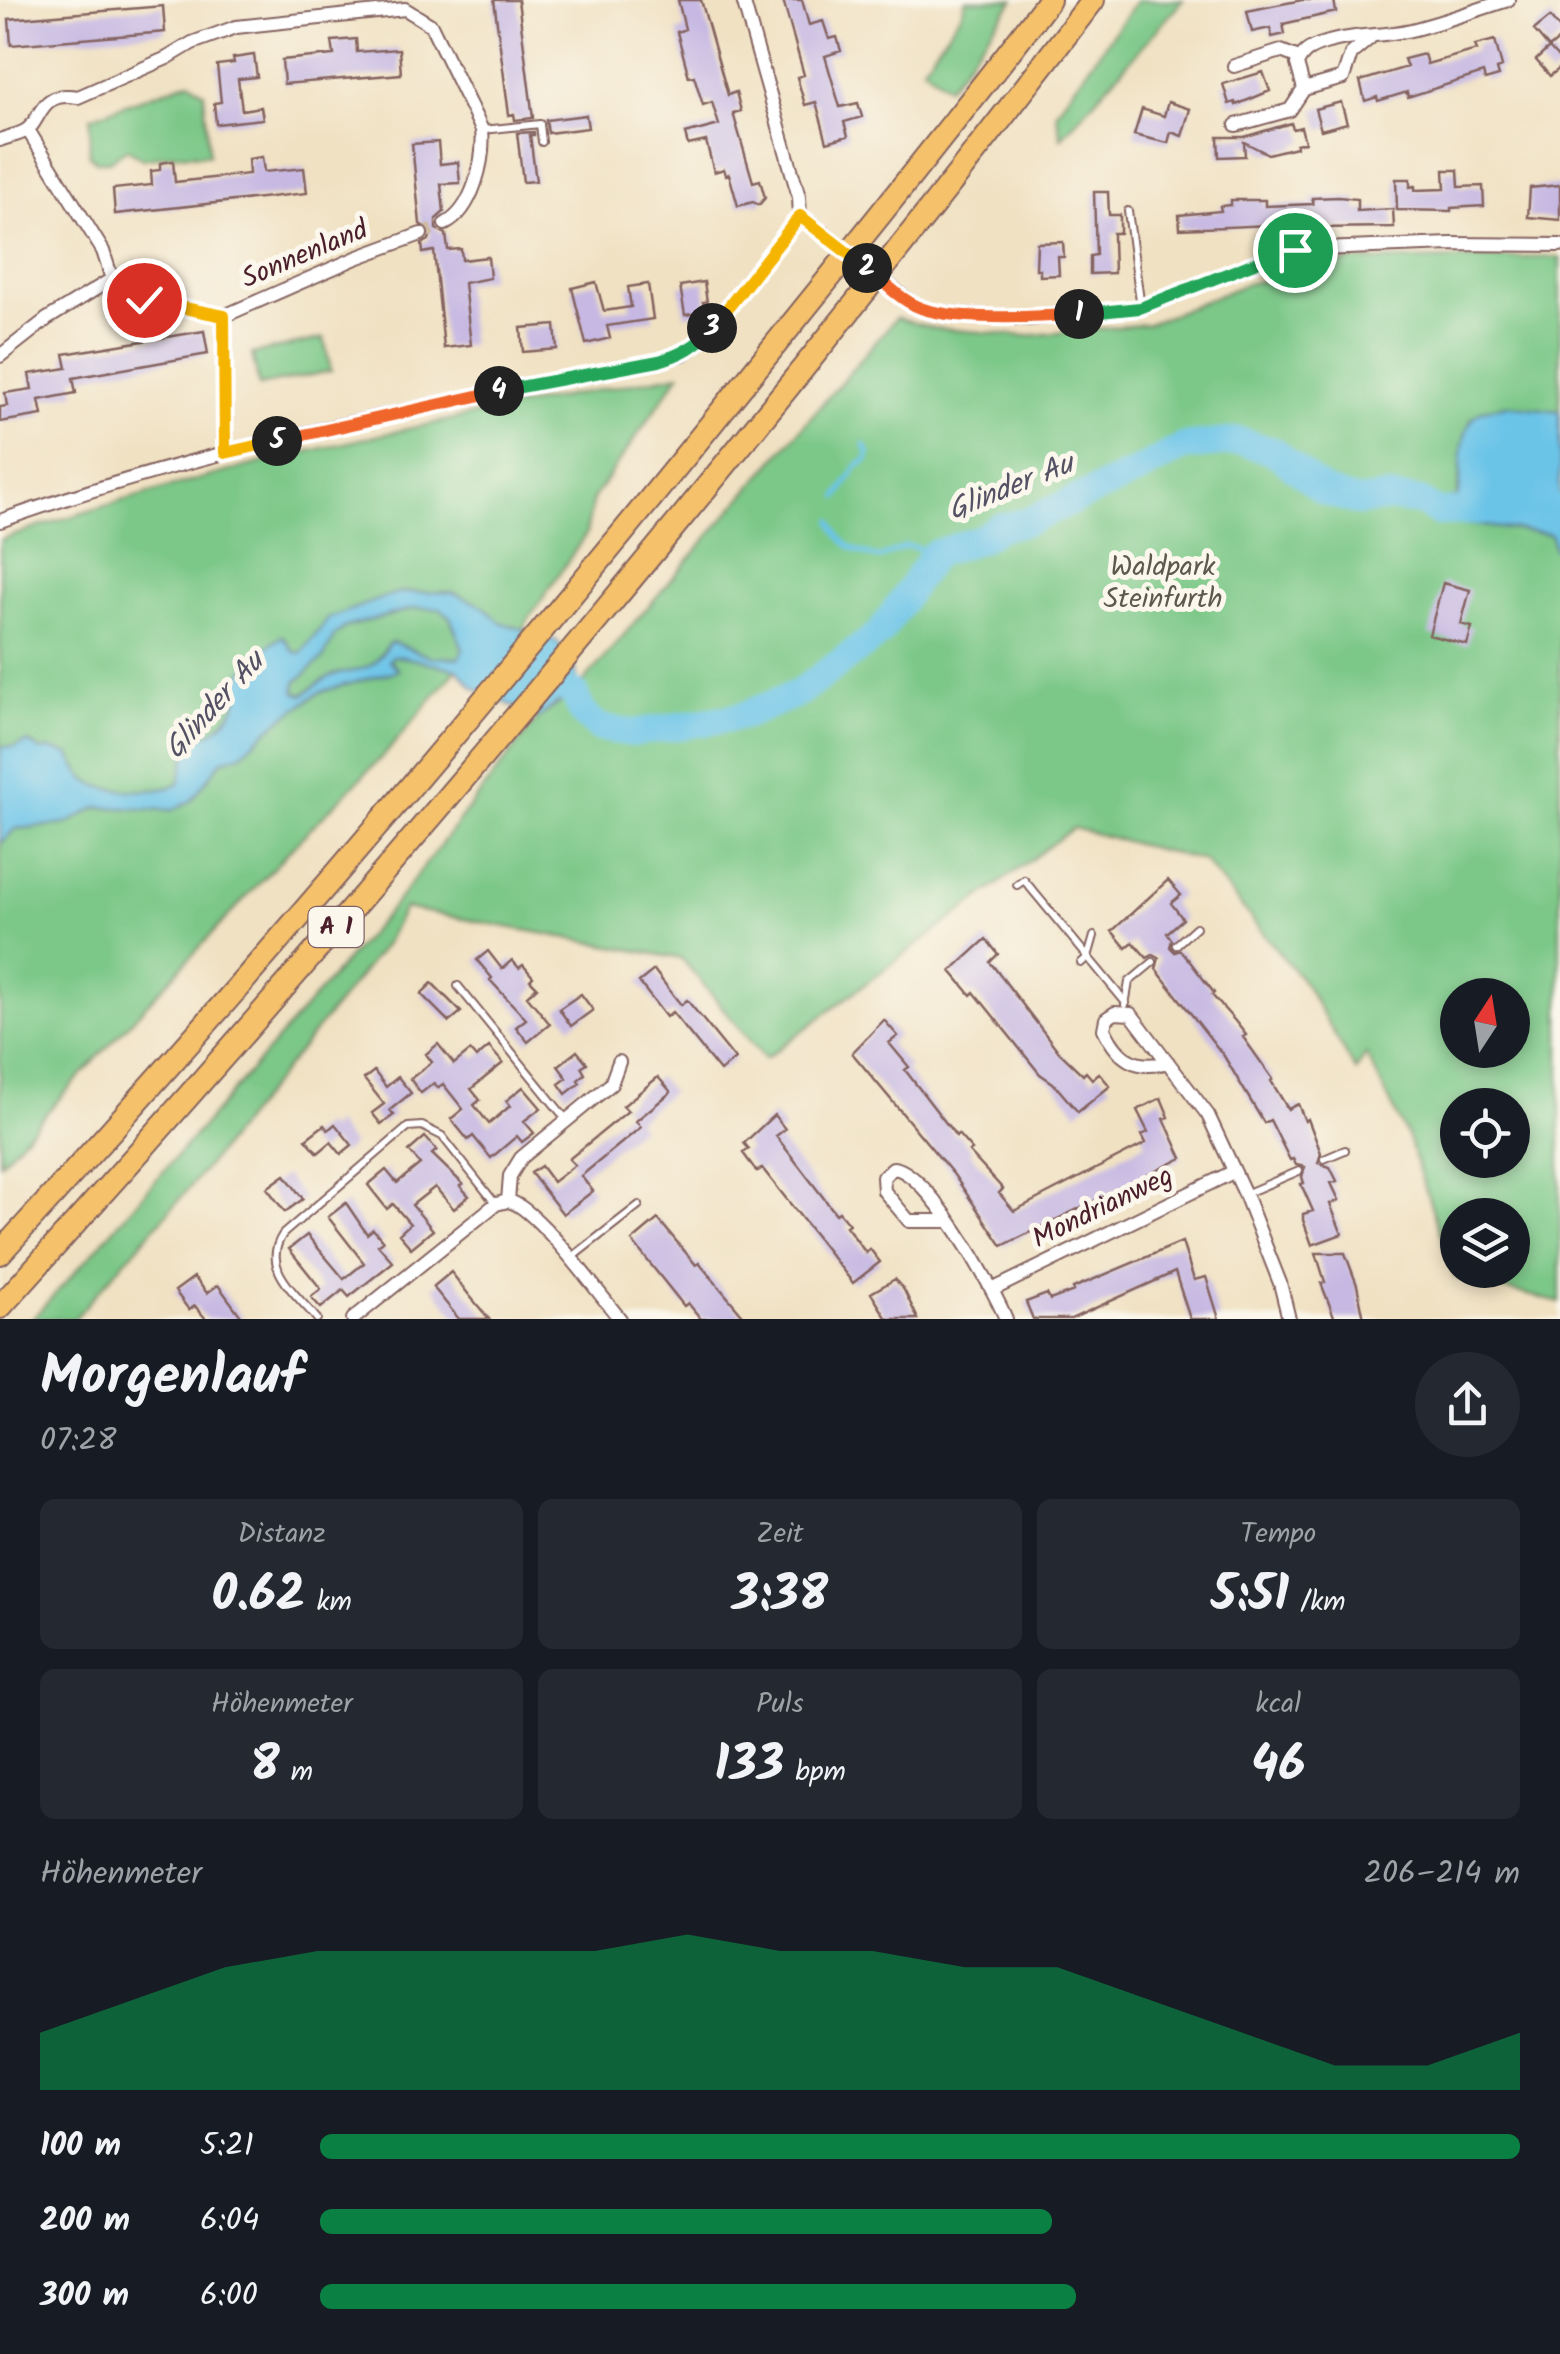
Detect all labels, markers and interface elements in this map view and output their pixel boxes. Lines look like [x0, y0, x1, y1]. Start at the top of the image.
street label: Sonnenland [235, 208, 376, 302]
pin [1253, 208, 1338, 293]
icon: arrive [1268, 223, 1323, 278]
pin: 2 [842, 243, 892, 293]
text: 2 [859, 245, 875, 290]
pin [102, 258, 187, 343]
icon: check [117, 273, 172, 328]
pin: 1 [1054, 289, 1104, 339]
text: 1 [1075, 291, 1083, 336]
pin: 3 [687, 303, 737, 353]
text: 3 [704, 305, 720, 350]
pin: 4 [474, 366, 524, 416]
text: 4 [491, 368, 507, 413]
pin: 5 [252, 416, 302, 466]
text: 5 [270, 418, 284, 463]
water label: Glinder Au [941, 440, 1084, 535]
park label: Waldpark Steinfurth [1103, 545, 1223, 622]
water label: Glinder Au [153, 638, 279, 771]
road number: A 1 [308, 907, 364, 947]
north arrow [1440, 978, 1530, 1068]
map controls [1440, 978, 1530, 1288]
button: locate [1440, 1088, 1530, 1178]
street label: Mondrianweg [1025, 1154, 1181, 1262]
button: layers [1440, 1198, 1530, 1288]
text: Morgenlauf [40, 1335, 304, 1422]
button: share [1415, 1352, 1520, 1457]
text: 07:28 [40, 1416, 116, 1467]
text: Distanz [238, 1512, 326, 1557]
text: Zeit [756, 1512, 804, 1557]
text: Tempo [1240, 1512, 1316, 1557]
text: 0.62 [211, 1557, 305, 1637]
text: 3:38 [732, 1557, 828, 1637]
text: 5:51 [1211, 1557, 1289, 1637]
text: km [305, 1580, 352, 1625]
text: /km [1289, 1580, 1346, 1625]
text: Höhenmeter [211, 1682, 352, 1727]
text: Puls [756, 1682, 804, 1727]
text: kcal [1256, 1682, 1301, 1727]
text: 8 [250, 1727, 280, 1807]
text: 133 [714, 1727, 784, 1807]
text: 46 [1251, 1727, 1306, 1807]
text: m [280, 1750, 313, 1795]
text: bpm [784, 1750, 846, 1795]
text: Höhenmeter [40, 1849, 202, 1900]
text: 206–214 m [1364, 1849, 1520, 1900]
text: 100 m [40, 2121, 121, 2172]
text: 5:21 [200, 2121, 254, 2172]
text: 200 m [40, 2196, 130, 2247]
text: 6:04 [200, 2196, 259, 2247]
text: 300 m [40, 2271, 129, 2322]
text: 6:00 [200, 2271, 258, 2322]

